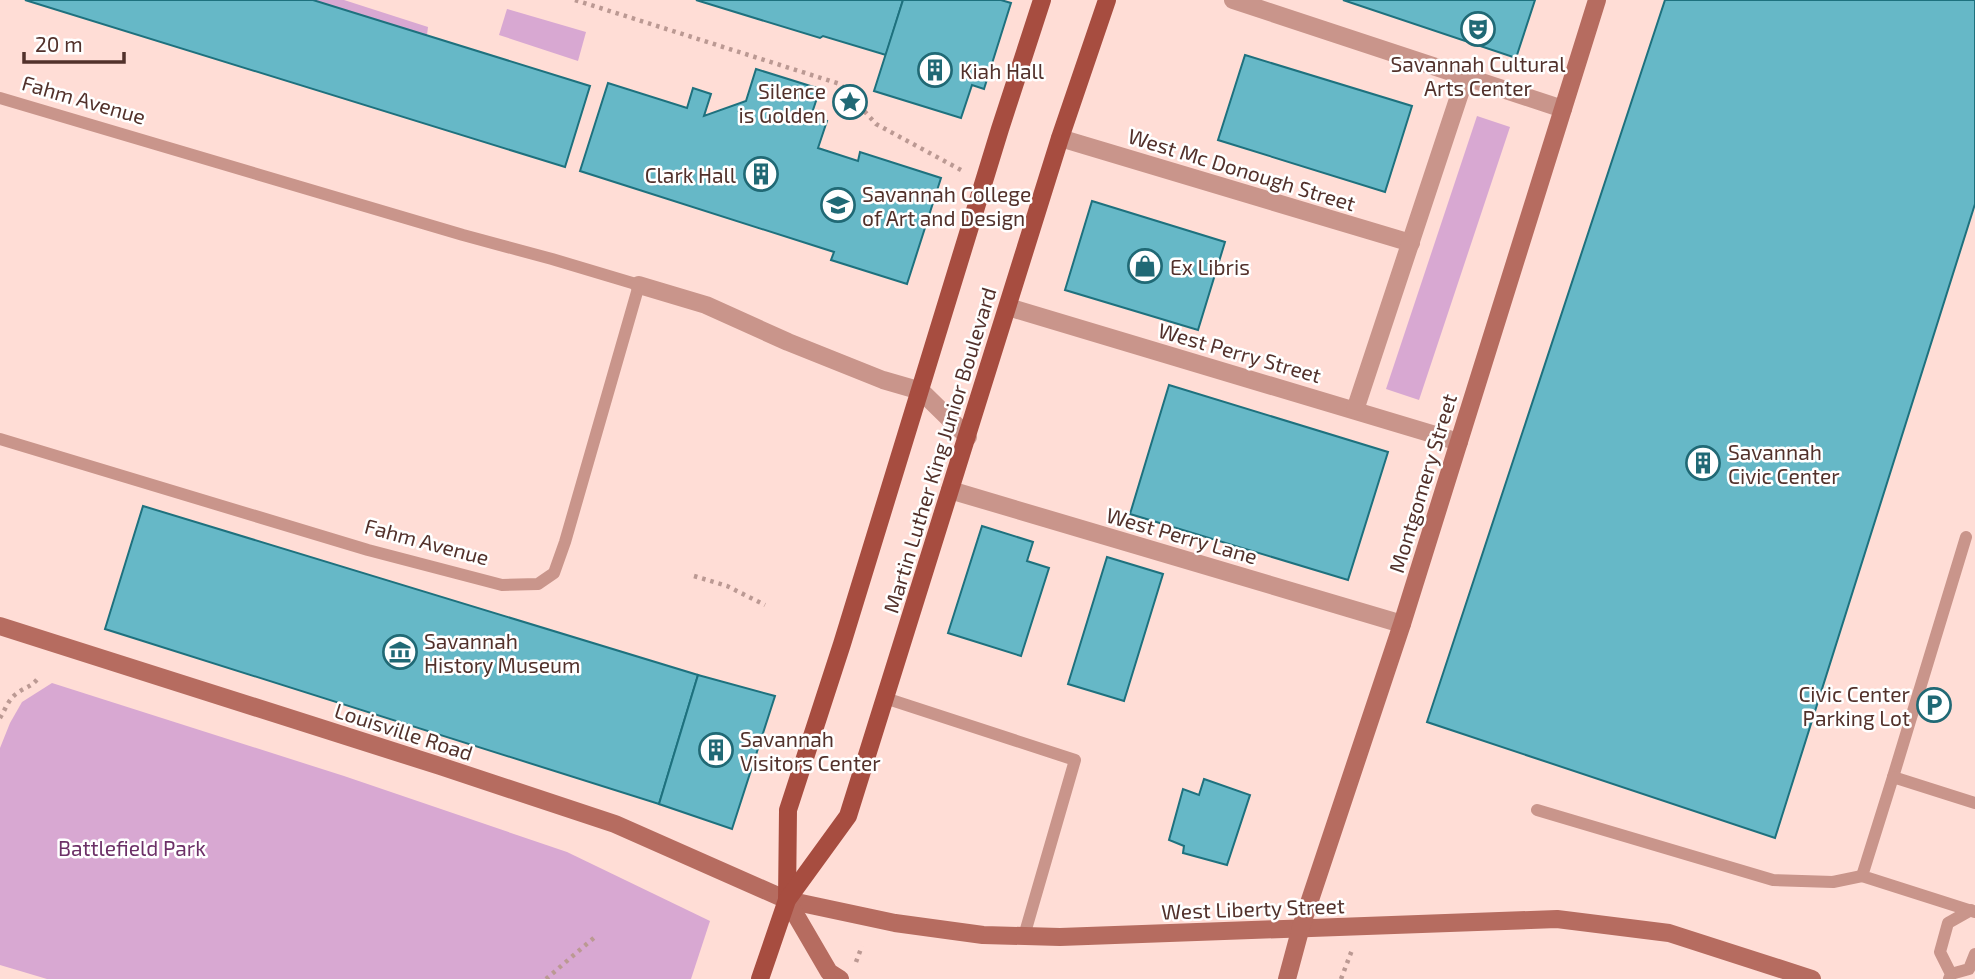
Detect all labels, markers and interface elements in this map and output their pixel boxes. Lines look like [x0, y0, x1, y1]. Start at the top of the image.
theatre icon: Savannah Cultural Arts Center [1459, 10, 1497, 48]
scale bar [24, 21, 124, 65]
text: 20 m [35, 31, 83, 56]
building icon: Kiah Hall [916, 51, 954, 89]
place label: Savannah Cultural Arts Center [1391, 51, 1566, 100]
place label: Kiah Hall [960, 58, 1045, 83]
street label: Fahm Avenue [19, 69, 149, 129]
place label: Silence is Golden [739, 78, 826, 127]
place icon: Silence is Golden [831, 83, 869, 121]
street label: West Mc Donough Street [1125, 122, 1359, 216]
building icon: Clark Hall [742, 155, 780, 193]
place label: Clark Hall [645, 162, 737, 187]
place label: Savannah College of Art and Design [862, 181, 1031, 230]
school or university icon: Savannah College of Art and Design [819, 186, 857, 224]
shop icon: Ex Libris [1126, 247, 1164, 285]
place label: Ex Libris [1170, 254, 1250, 279]
street label: Martin Luther King Junior Boulevard [877, 284, 1001, 616]
street label: West Perry Street [1156, 317, 1324, 387]
street label: Montgomery Street [1383, 390, 1461, 576]
place label: Savannah Civic Center [1728, 439, 1840, 488]
building icon: Savannah Civic Center [1684, 444, 1722, 482]
street label: West Perry Lane [1104, 502, 1260, 568]
street label: Fahm Avenue [362, 512, 492, 570]
place label: Savannah History Museum [424, 628, 580, 677]
museum icon: Savannah History Museum [381, 633, 419, 671]
place label: Civic Center Parking Lot [1798, 681, 1911, 730]
parking icon: Civic Center Parking Lot [1915, 686, 1953, 724]
street label: Louisville Road [332, 697, 476, 765]
place label: Savannah Visitors Center [740, 726, 881, 775]
building icon: Savannah Visitors Center [697, 731, 735, 769]
park label: Battlefield Park [58, 835, 206, 860]
street label: West Liberty Street [1161, 892, 1345, 924]

